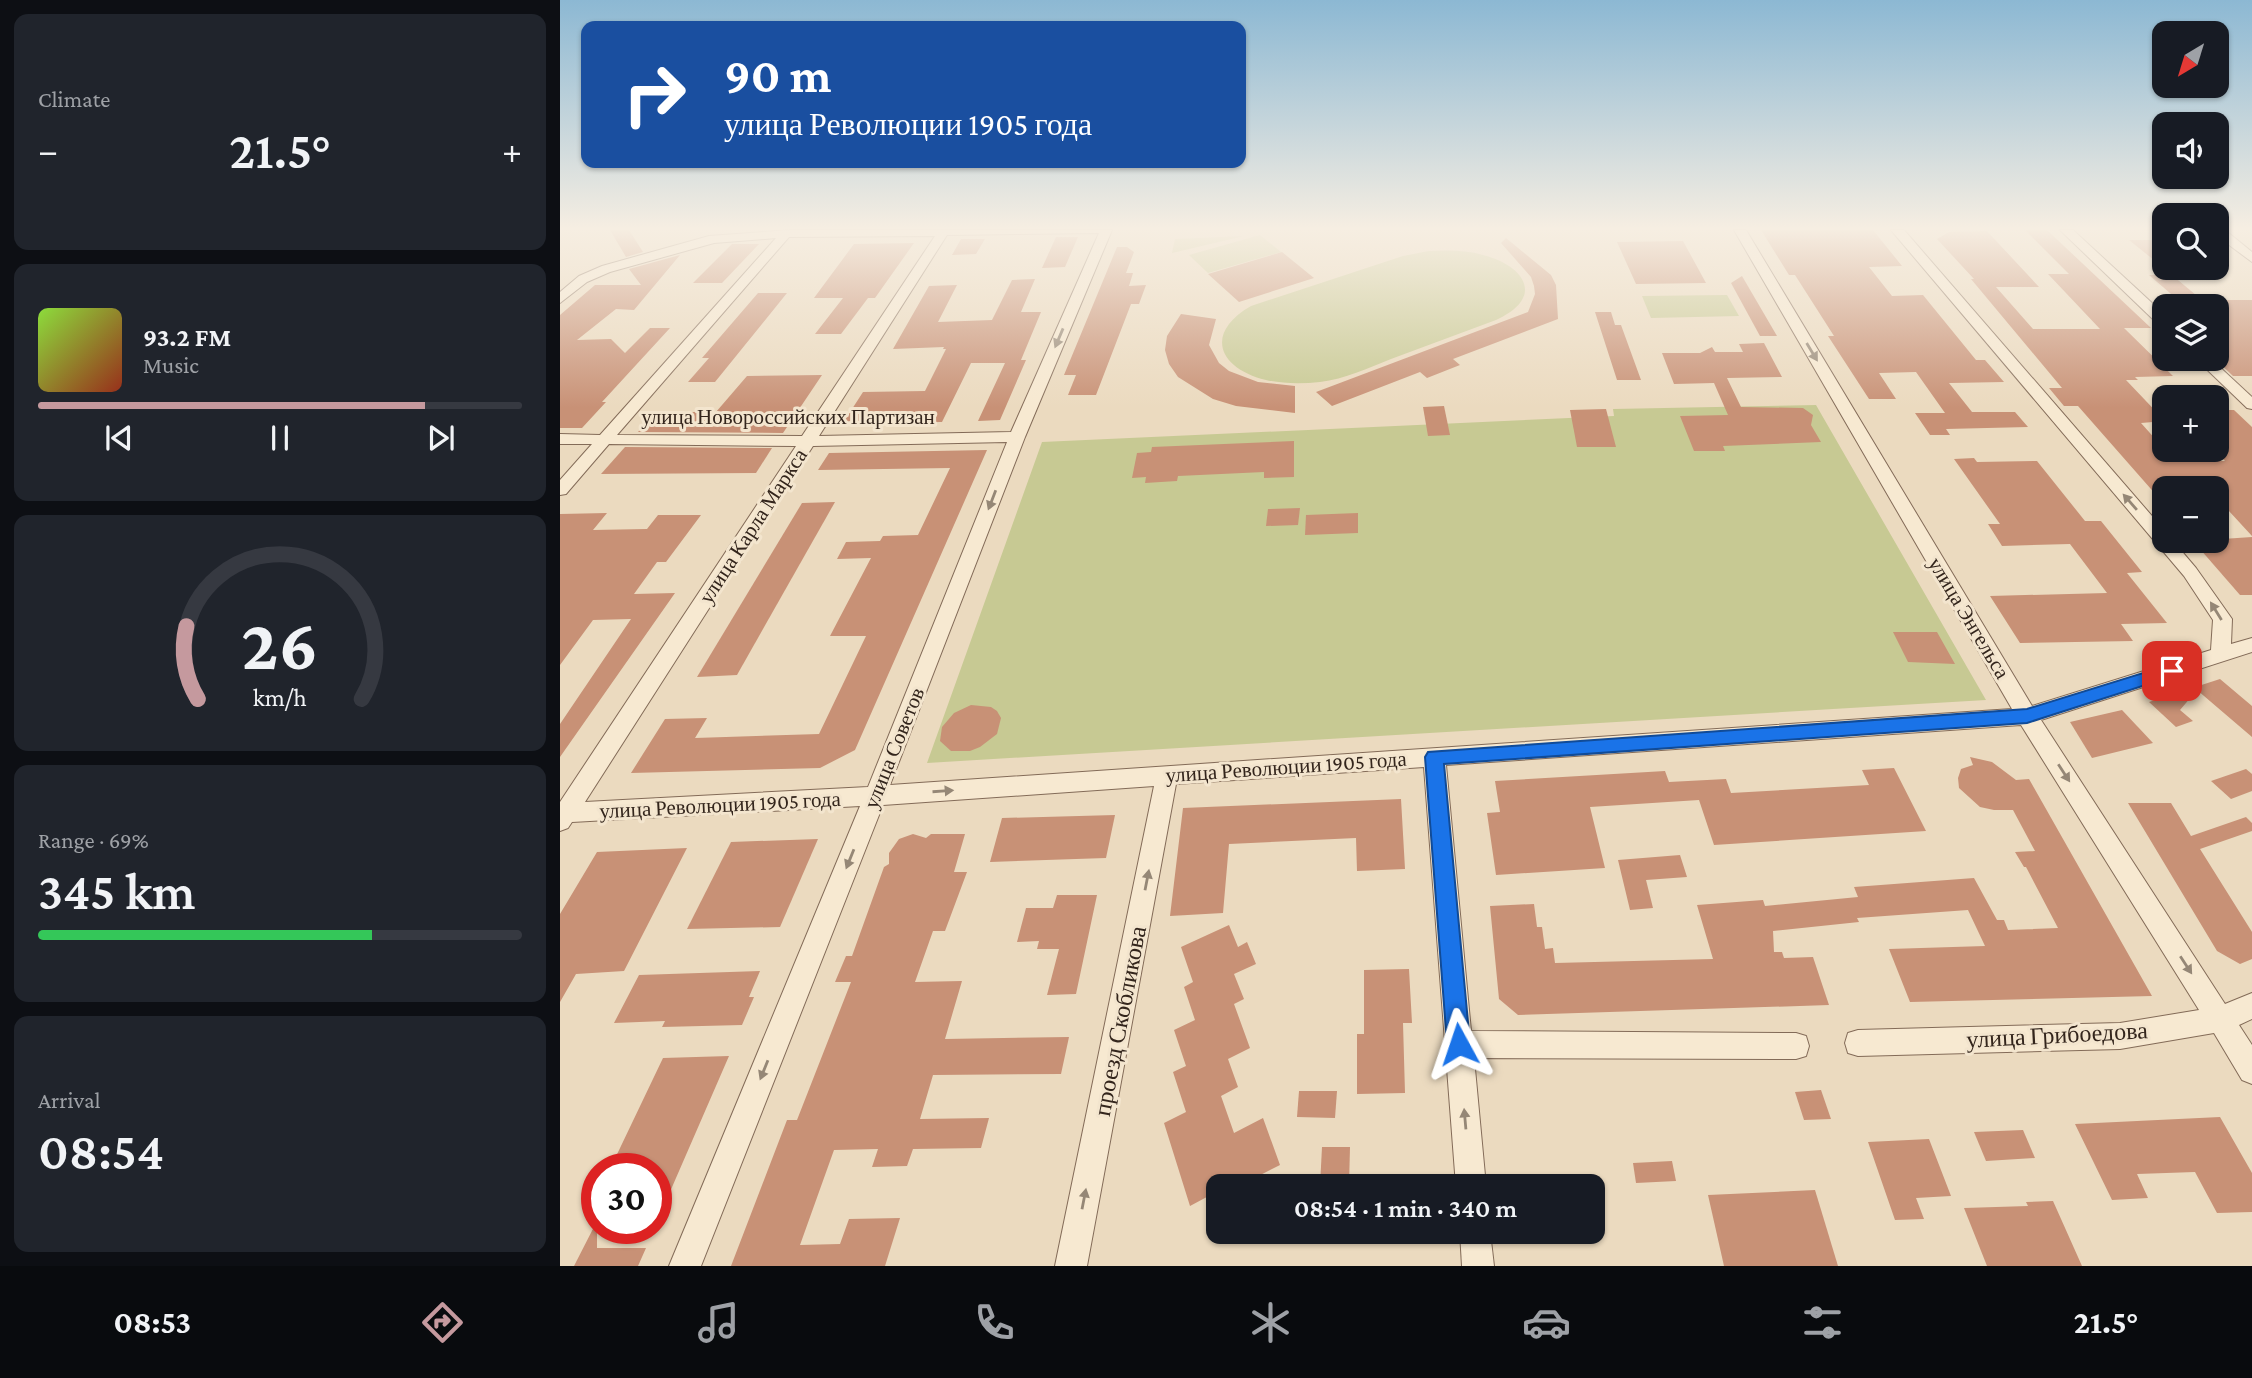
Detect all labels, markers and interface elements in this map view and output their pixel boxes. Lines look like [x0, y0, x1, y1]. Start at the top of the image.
north arrow [2152, 21, 2230, 98]
map controls [2152, 21, 2229, 553]
text: 90 m [724, 48, 831, 103]
icon: right [609, 49, 700, 140]
text: Climate [38, 86, 110, 112]
text: улица Революции 1905 года [724, 106, 1092, 142]
button: sound [2152, 112, 2229, 189]
text: 21.5° [229, 121, 331, 179]
text: − [38, 129, 58, 171]
text: + [502, 129, 522, 171]
button: search [2152, 203, 2229, 280]
button: layers [2152, 294, 2229, 371]
text: 93.2 FM [143, 323, 231, 352]
one-way arrow [1053, 328, 1065, 348]
one-way arrow [1806, 343, 1818, 362]
text: Music [143, 352, 199, 378]
button: + [2152, 385, 2229, 462]
street label: улица Новороссийских Партизан [641, 405, 935, 429]
icon: previous [100, 419, 138, 457]
icon: pause [261, 419, 299, 457]
icon: next [422, 419, 460, 457]
street label: улица Карла Маркса [694, 443, 812, 608]
button: − [2152, 476, 2229, 553]
one-way arrow [986, 490, 997, 511]
one-way arrow [2123, 493, 2138, 510]
street label: улица Энгельса [1923, 553, 2015, 684]
one-way arrow [2210, 601, 2223, 620]
text: 26 [242, 604, 318, 685]
pin [2142, 641, 2202, 701]
icon: arrive [2153, 652, 2191, 690]
text: km/h [253, 684, 307, 711]
street label: улица Советов [859, 684, 929, 812]
street label: улица Революции 1905 года [1165, 747, 1408, 787]
one-way arrow [2057, 763, 2070, 783]
one-way arrow [932, 786, 954, 797]
street label: улица Революции 1905 года [599, 787, 842, 823]
text: Range · 69% [38, 827, 149, 853]
one-way arrow [844, 849, 855, 870]
text: 345 km [38, 862, 195, 920]
one-way arrow [1142, 869, 1153, 891]
street label: проезд Скобликова [1088, 923, 1151, 1118]
one-way arrow [2180, 955, 2193, 974]
position arrow [1422, 1007, 1496, 1081]
street label: улица Грибоедова [1966, 1016, 2149, 1053]
one-way arrow [759, 1060, 770, 1081]
text: Arrival [38, 1087, 101, 1113]
one-way arrow [1459, 1107, 1470, 1129]
text: 08:54 [38, 1122, 164, 1180]
speed limit sign: 30 [581, 1153, 672, 1244]
one-way arrow [1079, 1188, 1090, 1210]
text: 08:54 · 1 min · 340 m [1294, 1194, 1517, 1223]
icon: directions [418, 1298, 467, 1347]
icon: music [694, 1298, 743, 1347]
icon: phone [970, 1298, 1019, 1347]
icon: climate [1246, 1298, 1295, 1347]
icon: car [1522, 1298, 1571, 1347]
icon: filters [1798, 1298, 1847, 1347]
text: 08:53 [113, 1304, 191, 1340]
text: 21.5° [2074, 1304, 2138, 1340]

